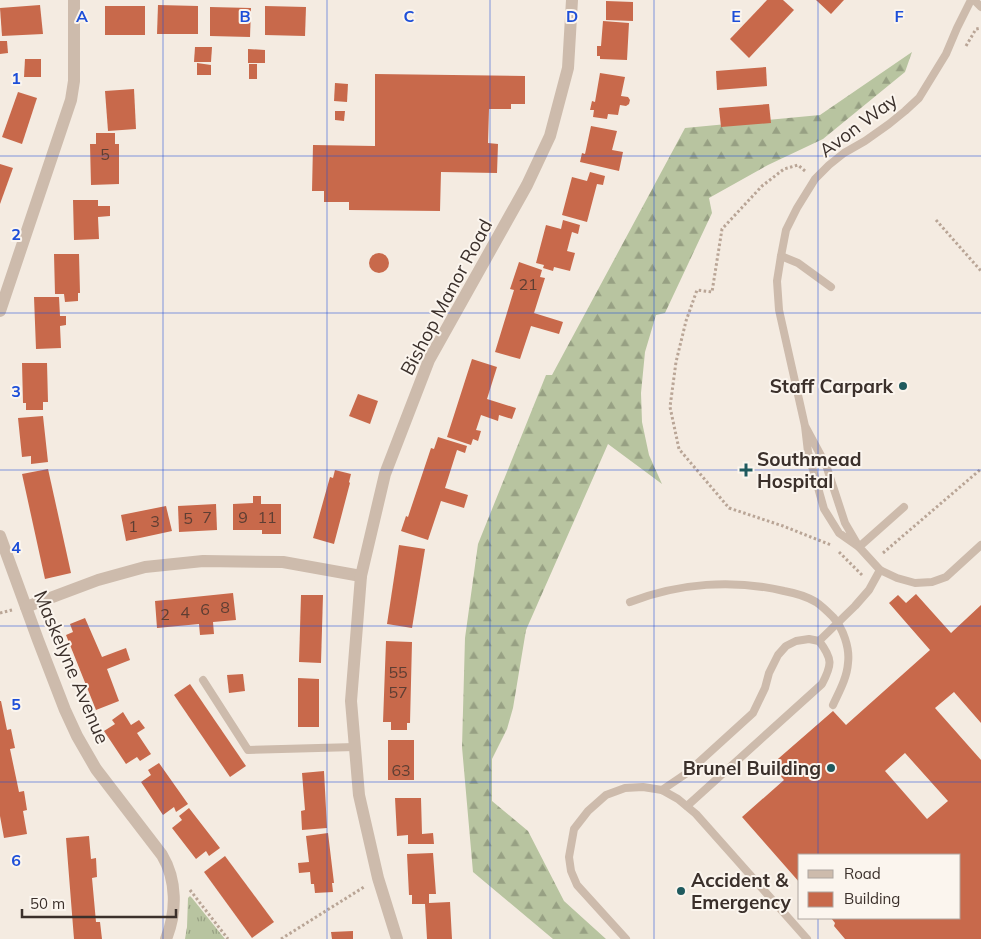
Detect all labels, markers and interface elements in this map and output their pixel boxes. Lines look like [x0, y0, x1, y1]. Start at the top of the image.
text: A [76, 6, 88, 26]
text: B [239, 6, 251, 26]
text: C [404, 6, 415, 26]
text: D [566, 6, 578, 26]
text: E [731, 6, 741, 26]
text: F [894, 6, 904, 26]
text: 1 [11, 68, 21, 88]
street label: Avon Way [814, 88, 902, 162]
house number: 5 [100, 144, 110, 164]
street label: Bishop Manor Road [395, 215, 497, 379]
text: 2 [11, 224, 21, 244]
house number: 21 [518, 274, 538, 294]
place label: Staff Carpark [770, 374, 893, 398]
marker: Staff Carpark [897, 380, 909, 392]
text: 3 [11, 381, 21, 401]
place label: Southmead Hospital [757, 447, 862, 493]
marker: Southmead Hospital [739, 463, 753, 477]
house number: 7 [202, 507, 212, 527]
house number: 9 [238, 507, 248, 527]
house number: 11 [257, 507, 277, 527]
house number: 5 [183, 508, 193, 528]
house number: 3 [150, 511, 160, 531]
house number: 1 [128, 516, 138, 536]
text: 4 [11, 537, 21, 557]
street label: Maskelyne Avenue [29, 587, 115, 747]
house number: 8 [220, 597, 230, 617]
house number: 6 [200, 599, 210, 619]
house number: 4 [180, 602, 190, 622]
house number: 2 [160, 604, 170, 624]
house number: 55 [388, 662, 408, 682]
house number: 57 [388, 682, 408, 702]
text: 5 [11, 694, 21, 714]
place label: Brunel Building [683, 756, 821, 780]
house number: 63 [391, 760, 411, 780]
marker: Brunel Building [825, 762, 837, 774]
text: 6 [11, 850, 21, 870]
legend [798, 854, 961, 919]
text: Road [844, 864, 881, 883]
place label: Accident & Emergency [691, 868, 792, 914]
marker: Accident & Emergency [675, 885, 687, 897]
scale bar [22, 886, 176, 918]
text: Building [844, 889, 900, 908]
text: 50 m [30, 894, 65, 913]

